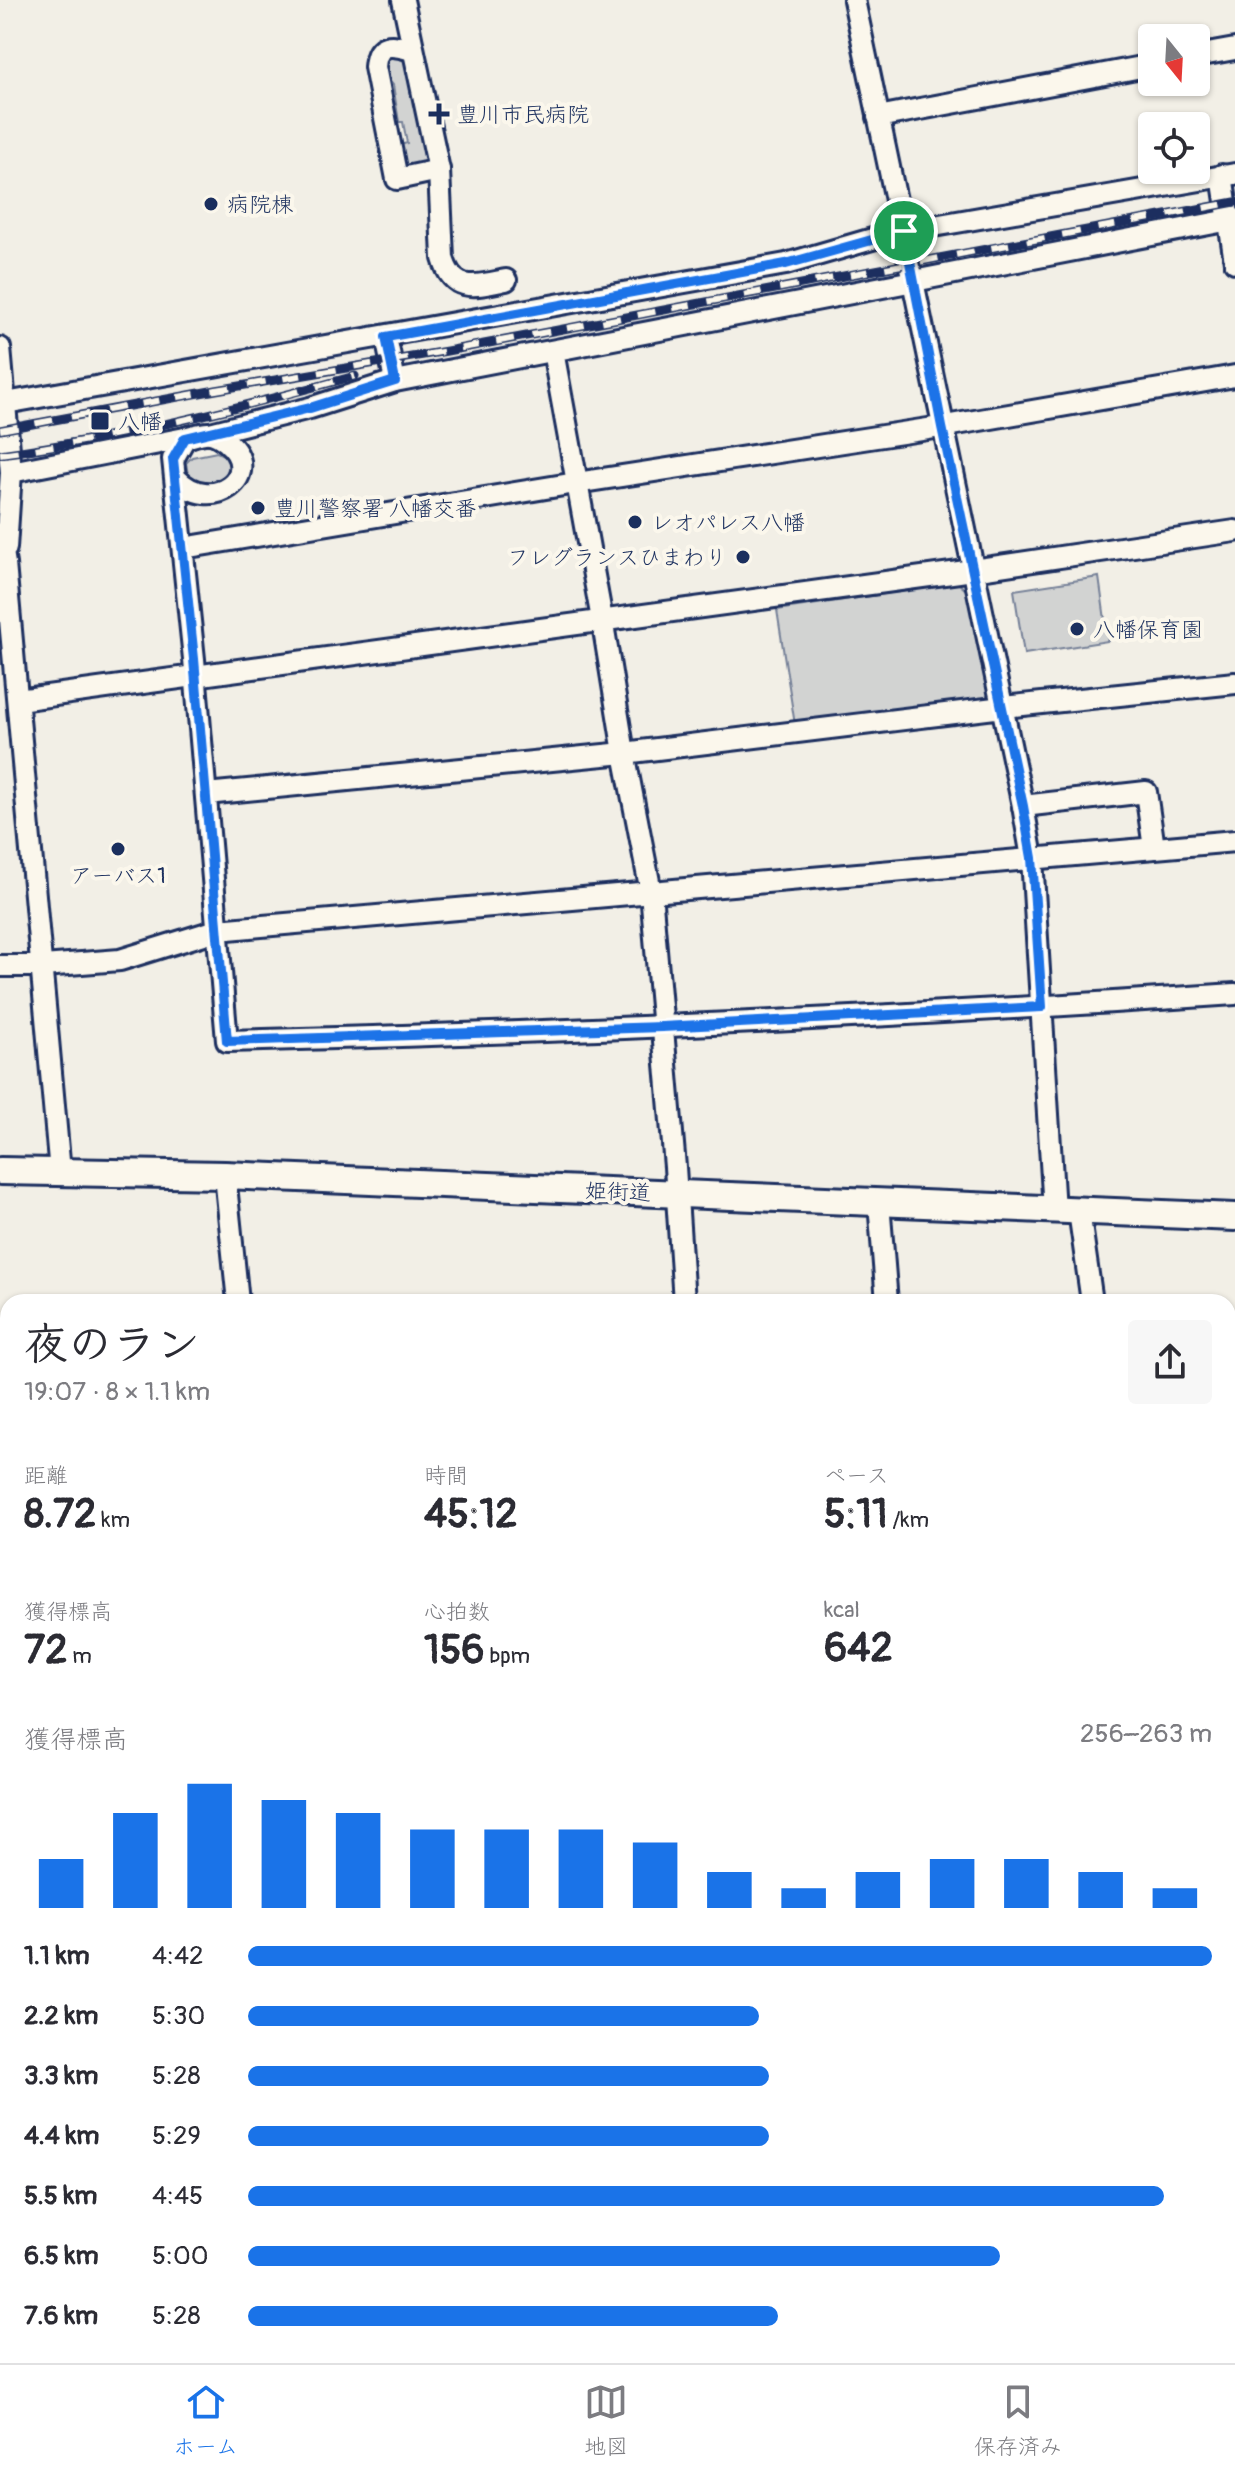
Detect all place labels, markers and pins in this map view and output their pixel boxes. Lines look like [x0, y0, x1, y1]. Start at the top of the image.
place label: 豊川市民病院 [457, 101, 589, 129]
marker: 豊川市民病院 [428, 103, 450, 125]
place label: 病院棟 [227, 191, 293, 219]
marker: 病院棟 [202, 195, 220, 213]
pin [870, 197, 938, 265]
place label: 八幡 [118, 408, 162, 436]
marker: 八幡 [89, 410, 111, 432]
place label: 豊川警察署 八幡交番 [274, 495, 477, 523]
marker: 豊川警察署 八幡交番 [249, 499, 267, 517]
place label: レオパレス八幡 [651, 509, 805, 537]
marker: レオパレス八幡 [626, 513, 644, 531]
place label: フレグランスひまわり [507, 544, 727, 572]
marker: フレグランスひまわり [734, 548, 752, 566]
place label: 八幡保育園 [1093, 616, 1203, 644]
marker: 八幡保育園 [1068, 620, 1086, 638]
marker: アーバス1 [109, 840, 127, 858]
place label: アーバス1 [70, 862, 166, 890]

